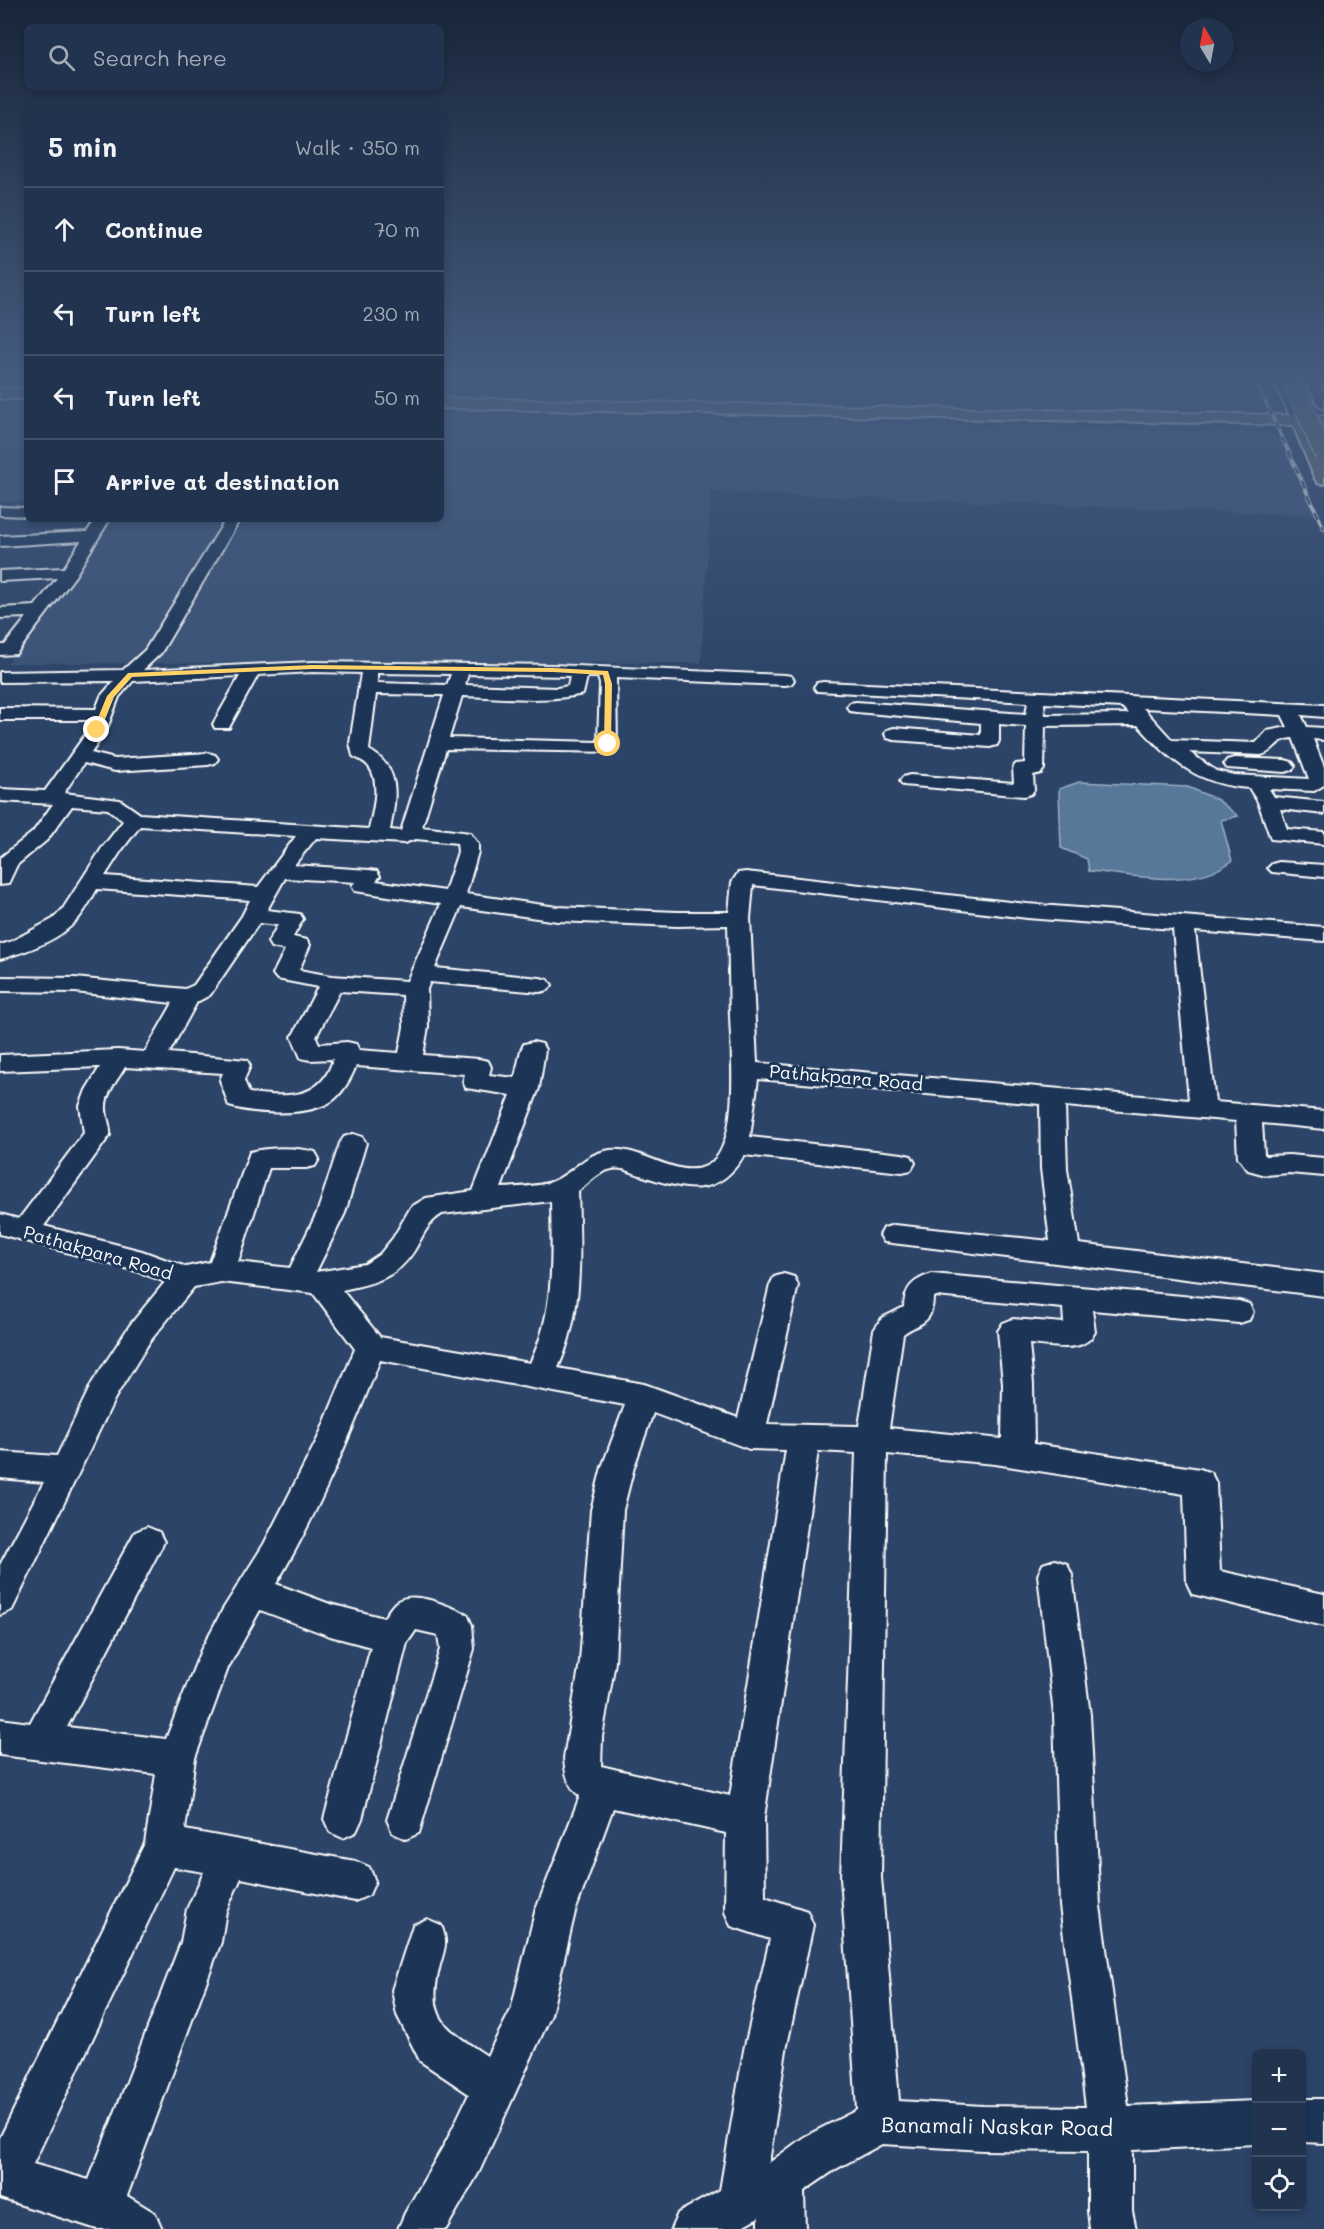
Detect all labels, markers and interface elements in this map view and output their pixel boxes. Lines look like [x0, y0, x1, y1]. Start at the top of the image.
north arrow [1180, 18, 1234, 72]
search box [24, 24, 444, 90]
icon: search [45, 41, 78, 74]
text: Search here [93, 43, 227, 72]
text: 5 min [48, 130, 117, 164]
text: Walk · 350 m [295, 134, 420, 160]
icon: ahead [48, 213, 81, 246]
text: Continue [105, 215, 203, 244]
text: 70 m [374, 216, 420, 242]
icon: left [48, 297, 81, 330]
text: Turn left [105, 299, 201, 328]
text: 230 m [362, 300, 420, 326]
icon: left [48, 381, 81, 414]
text: Turn left [105, 383, 201, 412]
text: 50 m [374, 384, 420, 410]
icon: arrive [48, 465, 81, 498]
text: Arrive at destination [105, 467, 340, 496]
route end [83, 716, 109, 742]
route start [594, 730, 620, 756]
street label: Pathakpara Road [768, 1058, 924, 1096]
street label: Pathakpara Road [21, 1219, 176, 1285]
map controls [1252, 2049, 1306, 2211]
button: + [1252, 2049, 1306, 2103]
button: − [1252, 2103, 1306, 2157]
street label: Banamali Naskar Road [881, 2110, 1113, 2141]
button: locate [1252, 2157, 1306, 2211]

